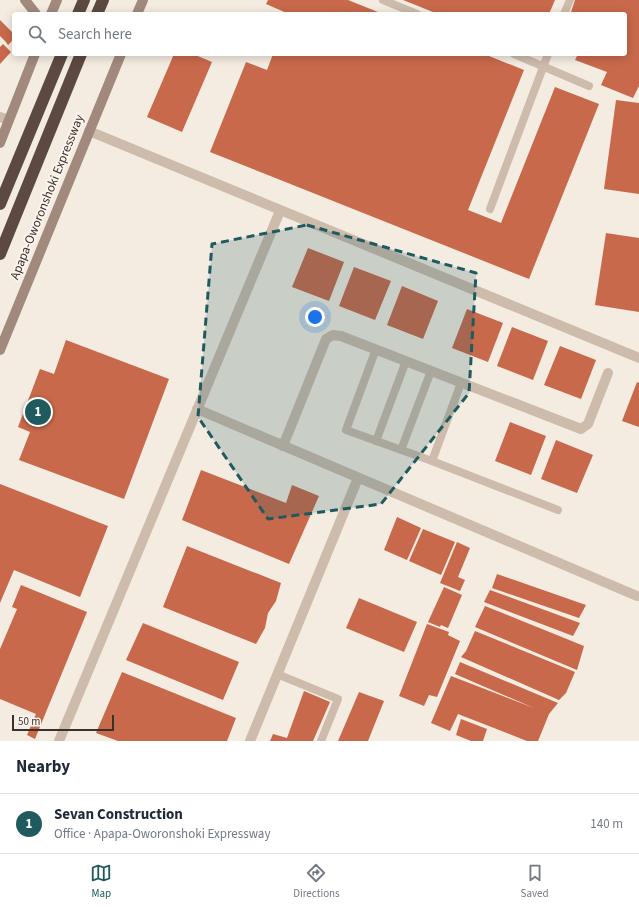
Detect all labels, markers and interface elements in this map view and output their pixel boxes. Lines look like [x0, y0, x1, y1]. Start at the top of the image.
search box [12, 12, 627, 56]
icon: search [26, 23, 48, 45]
text: Search here [58, 24, 132, 45]
street label: Apapa-Oworonshoki Expressway [6, 112, 88, 282]
your location [305, 307, 325, 327]
pin: 1 [25, 397, 51, 427]
scale bar [12, 713, 114, 732]
text: 50 m [18, 714, 40, 729]
text: Nearby [16, 755, 70, 779]
text: Sevan Construction [54, 804, 183, 825]
text: 1 [26, 815, 32, 833]
text: 140 m [590, 815, 623, 833]
text: Office · Apapa-Oworonshoki Expressway [54, 825, 270, 843]
tab: Map [90, 862, 112, 901]
tab: Directions [293, 862, 340, 901]
tab: Saved [521, 862, 549, 901]

